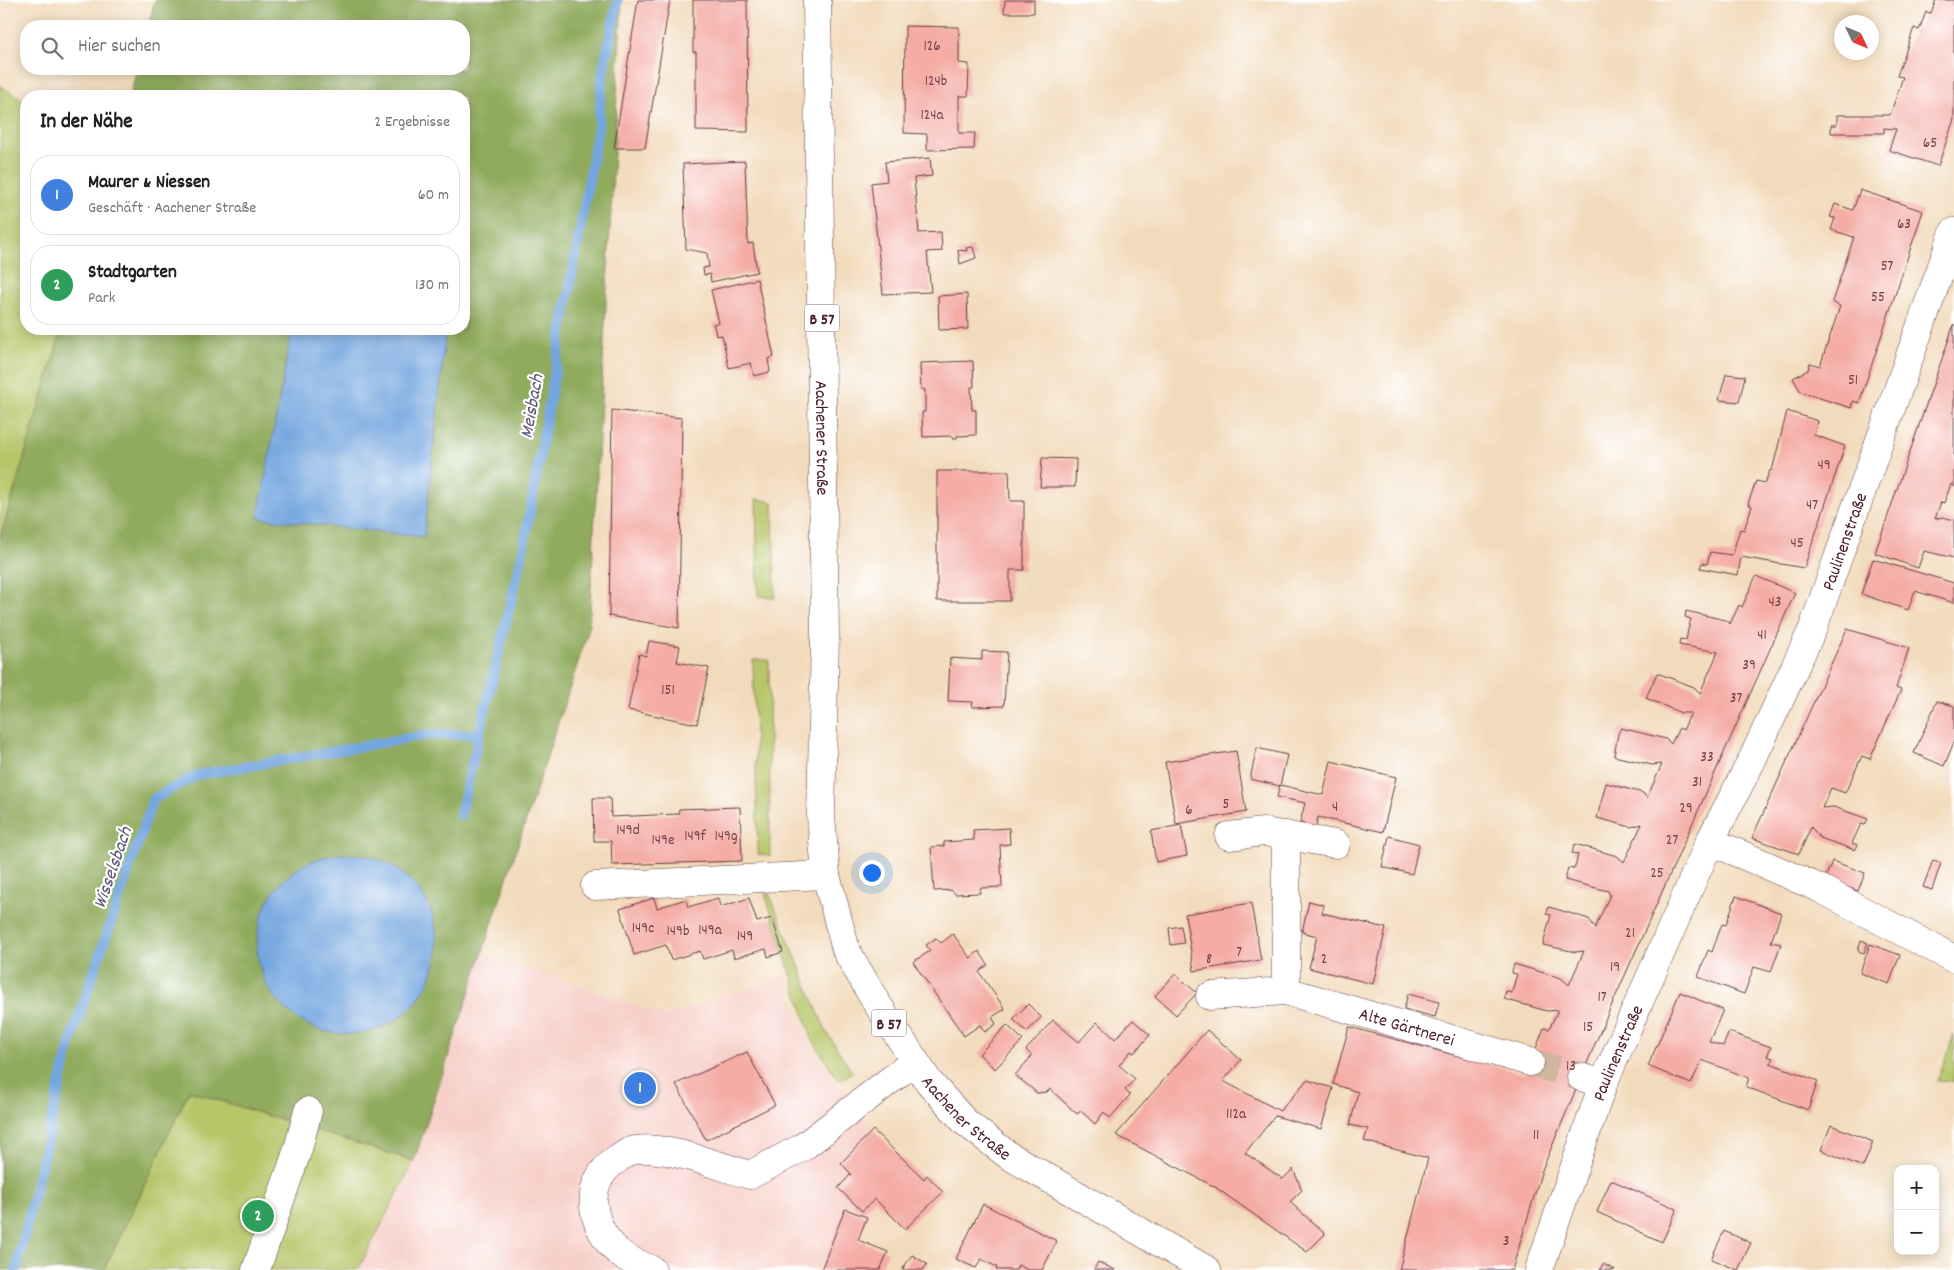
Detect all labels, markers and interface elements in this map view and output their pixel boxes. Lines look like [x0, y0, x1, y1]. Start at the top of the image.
north arrow [1834, 15, 1879, 60]
search box [20, 20, 470, 75]
icon: search [38, 34, 66, 62]
text: Hier suchen [78, 34, 161, 61]
house number: 126 [923, 36, 941, 58]
house number: 124b [925, 71, 947, 93]
house number: 124a [920, 105, 945, 127]
text: In der Nähe [40, 108, 132, 138]
text: 2 Ergebnisse [374, 111, 450, 134]
house number: 65 [1923, 133, 1937, 155]
text: Maurer & Niessen [88, 170, 210, 197]
text: 1 [55, 184, 59, 207]
text: 60 m [418, 184, 449, 207]
text: Geschäft · Aachener Straße [88, 197, 256, 220]
house number: 63 [1897, 214, 1911, 236]
house number: 57 [1881, 256, 1894, 278]
text: Stadtgarten [88, 260, 177, 287]
text: 2 [54, 274, 61, 297]
text: 130 m [415, 274, 449, 297]
text: Park [88, 287, 115, 310]
house number: 55 [1871, 287, 1885, 309]
road number: B 57 [804, 304, 840, 332]
house number: 51 [1848, 370, 1858, 392]
water label: Meisbach [515, 371, 553, 441]
street label: Aachener Straße [807, 380, 833, 496]
house number: 49 [1817, 455, 1831, 477]
street label: Paulinenstraße [1817, 490, 1875, 594]
house number: 47 [1806, 495, 1818, 517]
house number: 45 [1790, 533, 1804, 555]
house number: 43 [1769, 592, 1781, 614]
house number: 41 [1757, 625, 1767, 647]
house number: 39 [1742, 655, 1756, 677]
house number: 151 [661, 680, 675, 702]
house number: 37 [1730, 688, 1742, 710]
house number: 33 [1700, 747, 1714, 769]
house number: 31 [1692, 772, 1702, 794]
house number: 5 [1223, 794, 1230, 816]
house number: 4 [1332, 797, 1338, 819]
house number: 29 [1679, 798, 1693, 820]
house number: 6 [1185, 800, 1193, 822]
house number: 149d [616, 820, 640, 842]
water label: Wisselsbach [88, 822, 141, 913]
house number: 149f [684, 826, 707, 848]
house number: 149g [715, 826, 737, 848]
house number: 149e [652, 830, 675, 852]
house number: 27 [1666, 830, 1678, 852]
your location [859, 860, 885, 886]
house number: 25 [1650, 863, 1664, 885]
house number: 149c [632, 918, 654, 940]
house number: 149a [698, 920, 723, 942]
house number: 149b [667, 921, 689, 943]
house number: 21 [1625, 923, 1635, 945]
house number: 149 [737, 926, 753, 948]
house number: 7 [1236, 942, 1242, 964]
house number: 8 [1206, 949, 1212, 971]
house number: 2 [1321, 949, 1327, 971]
house number: 19 [1610, 957, 1620, 979]
house number: 17 [1597, 987, 1607, 1009]
street label: Paulinenstraße [1588, 1002, 1651, 1105]
street label: Alte Gärtnerei [1356, 1003, 1457, 1054]
road number: B 57 [872, 1010, 906, 1036]
house number: 15 [1583, 1017, 1593, 1039]
house number: 13 [1566, 1056, 1576, 1078]
pin: 1 [624, 1069, 656, 1107]
street label: Aachener Straße [913, 1072, 1015, 1168]
house number: 112a [1226, 1104, 1247, 1126]
house number: 11 [1533, 1125, 1539, 1147]
map controls [1894, 1165, 1939, 1255]
button: + [1894, 1165, 1939, 1210]
pin: 2 [242, 1197, 274, 1235]
button: − [1894, 1210, 1939, 1255]
house number: 3 [1503, 1231, 1509, 1253]

